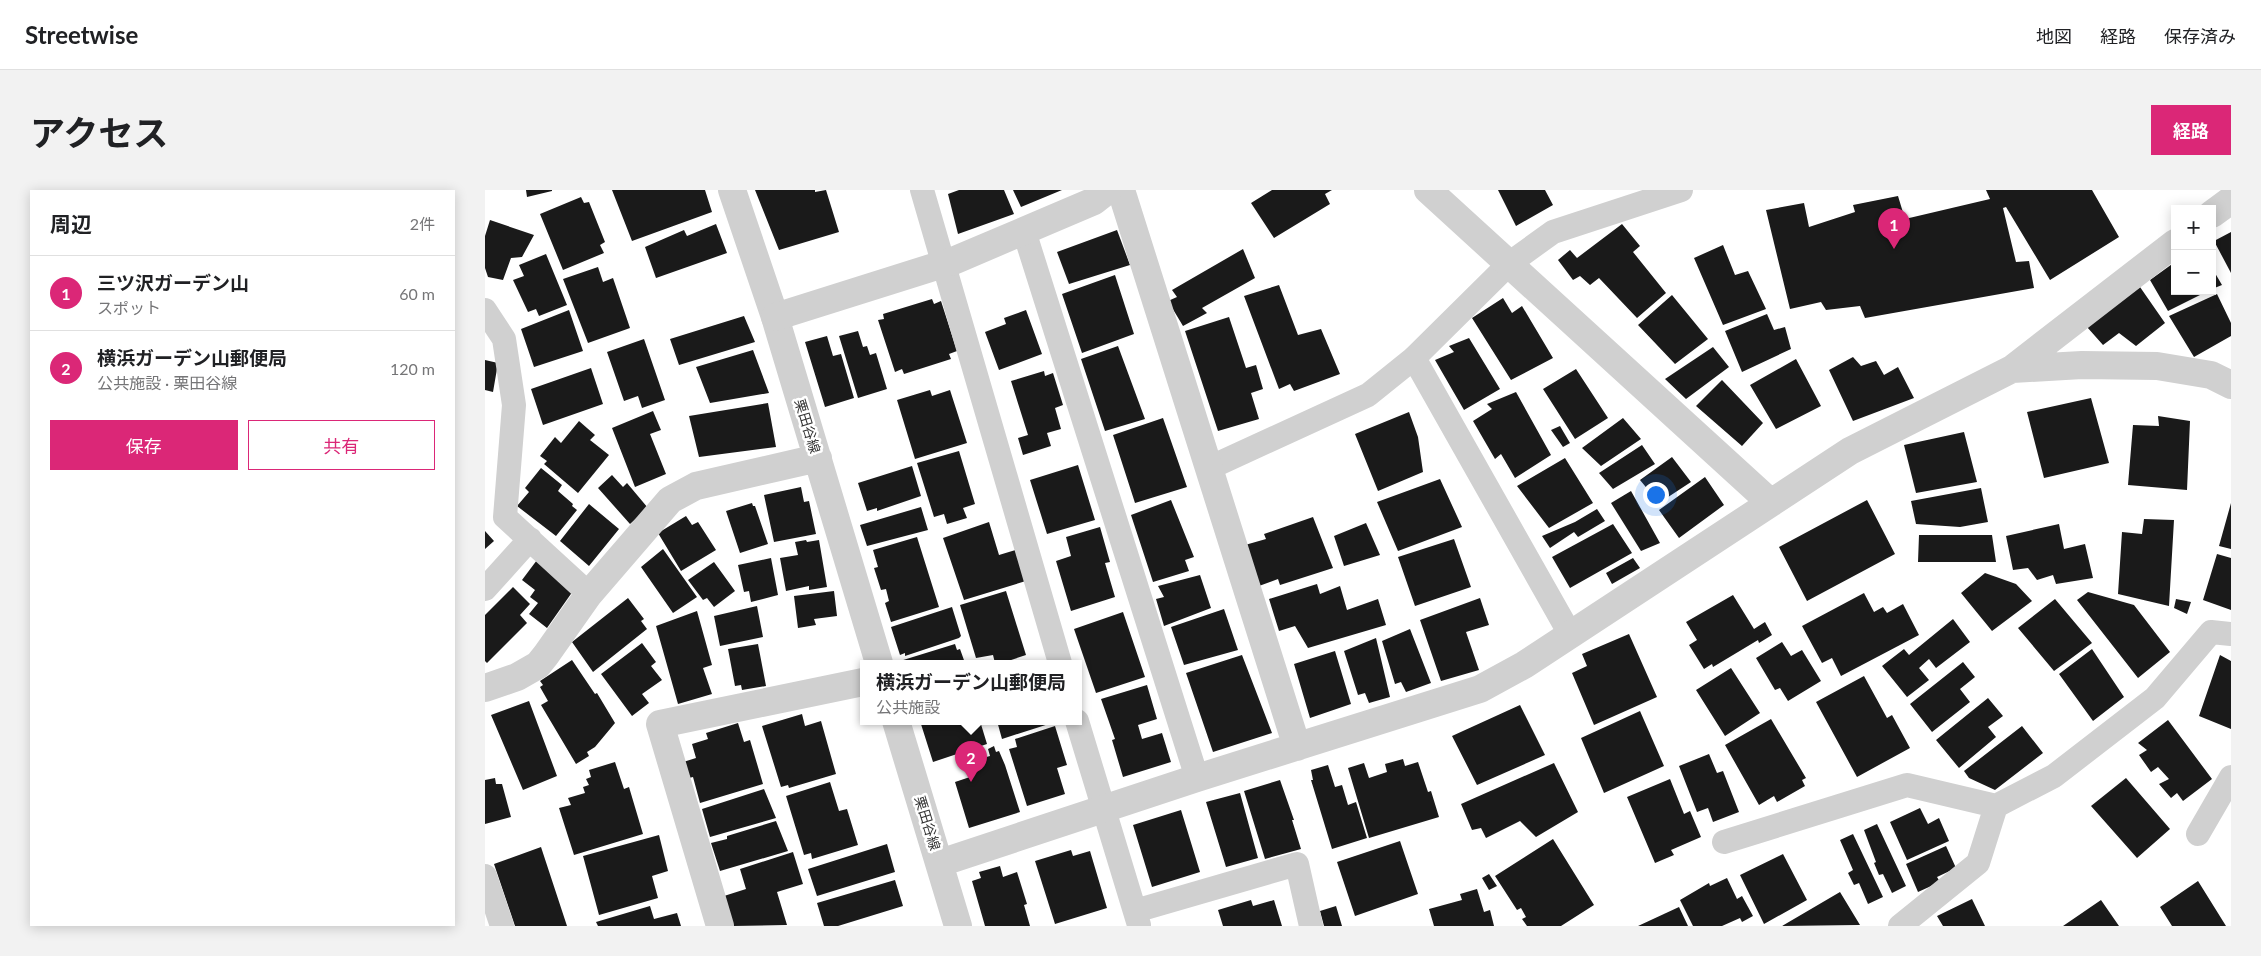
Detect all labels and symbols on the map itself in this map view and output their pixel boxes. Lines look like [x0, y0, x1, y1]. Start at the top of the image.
pin: 1 [1878, 208, 1910, 249]
street label: 栗田谷線 [792, 397, 824, 455]
your location [1643, 482, 1669, 508]
pin: 2 [955, 741, 987, 782]
street label: 栗田谷線 [912, 794, 944, 852]

